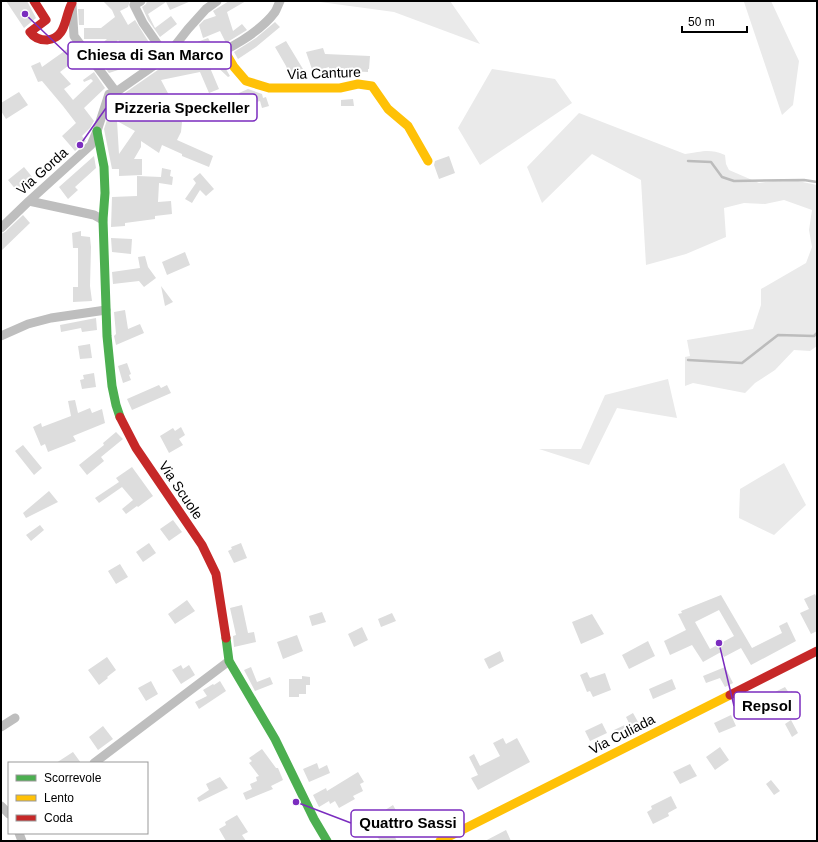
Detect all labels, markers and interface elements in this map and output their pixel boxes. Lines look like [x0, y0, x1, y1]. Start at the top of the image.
scale bar [682, 8, 747, 34]
text: 50 m [688, 15, 715, 29]
callout: Chiesa di San Marco [68, 42, 231, 69]
text: Chiesa di San Marco [77, 46, 223, 63]
street label: Via Canture [287, 64, 361, 82]
callout: Pizzeria Speckeller [106, 94, 257, 121]
text: Pizzeria Speckeller [114, 99, 250, 116]
street label: Via Gorda [13, 144, 71, 198]
street label: Via Scuole [156, 458, 206, 522]
callout: Repsol [734, 692, 800, 719]
text: Repsol [742, 697, 792, 714]
street label: Via Culiada [587, 711, 658, 757]
legend [8, 762, 148, 834]
text: Scorrevole [44, 771, 102, 785]
text: Lento [44, 791, 74, 805]
callout: Quattro Sassi [351, 810, 464, 837]
text: Coda [44, 811, 73, 825]
text: Quattro Sassi [359, 814, 457, 831]

